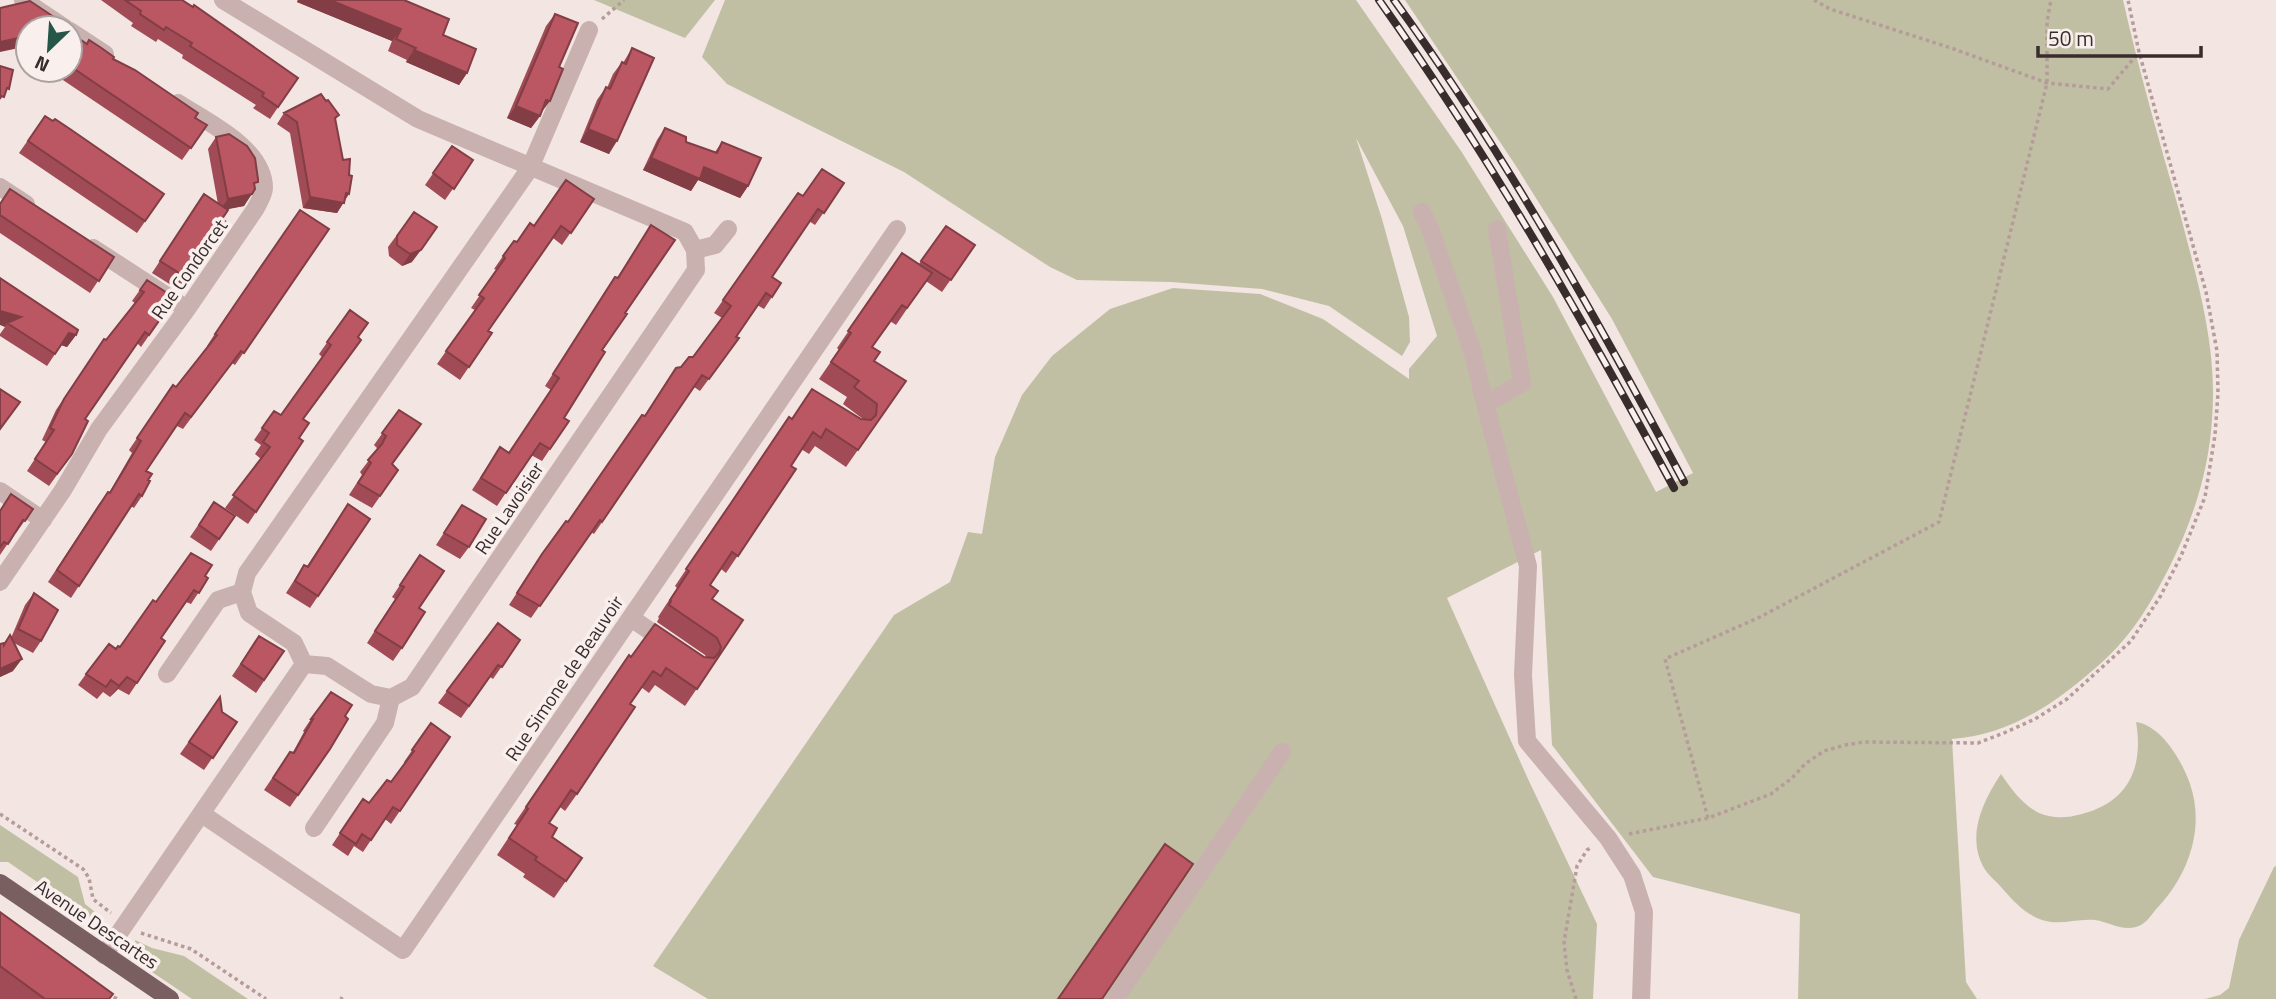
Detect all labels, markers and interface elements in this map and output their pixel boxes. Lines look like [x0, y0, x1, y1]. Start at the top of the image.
north arrow [14, 14, 84, 84]
scale bar [2038, 14, 2201, 58]
text: 50 m [2048, 22, 2094, 54]
text: N [30, 49, 54, 81]
street label: Rue Condorcet [143, 212, 234, 325]
street label: Rue Lavoisier [467, 455, 551, 560]
street label: Rue Simone de Beauvoir [497, 589, 630, 766]
street label: Avenue Descartes [30, 871, 165, 976]

